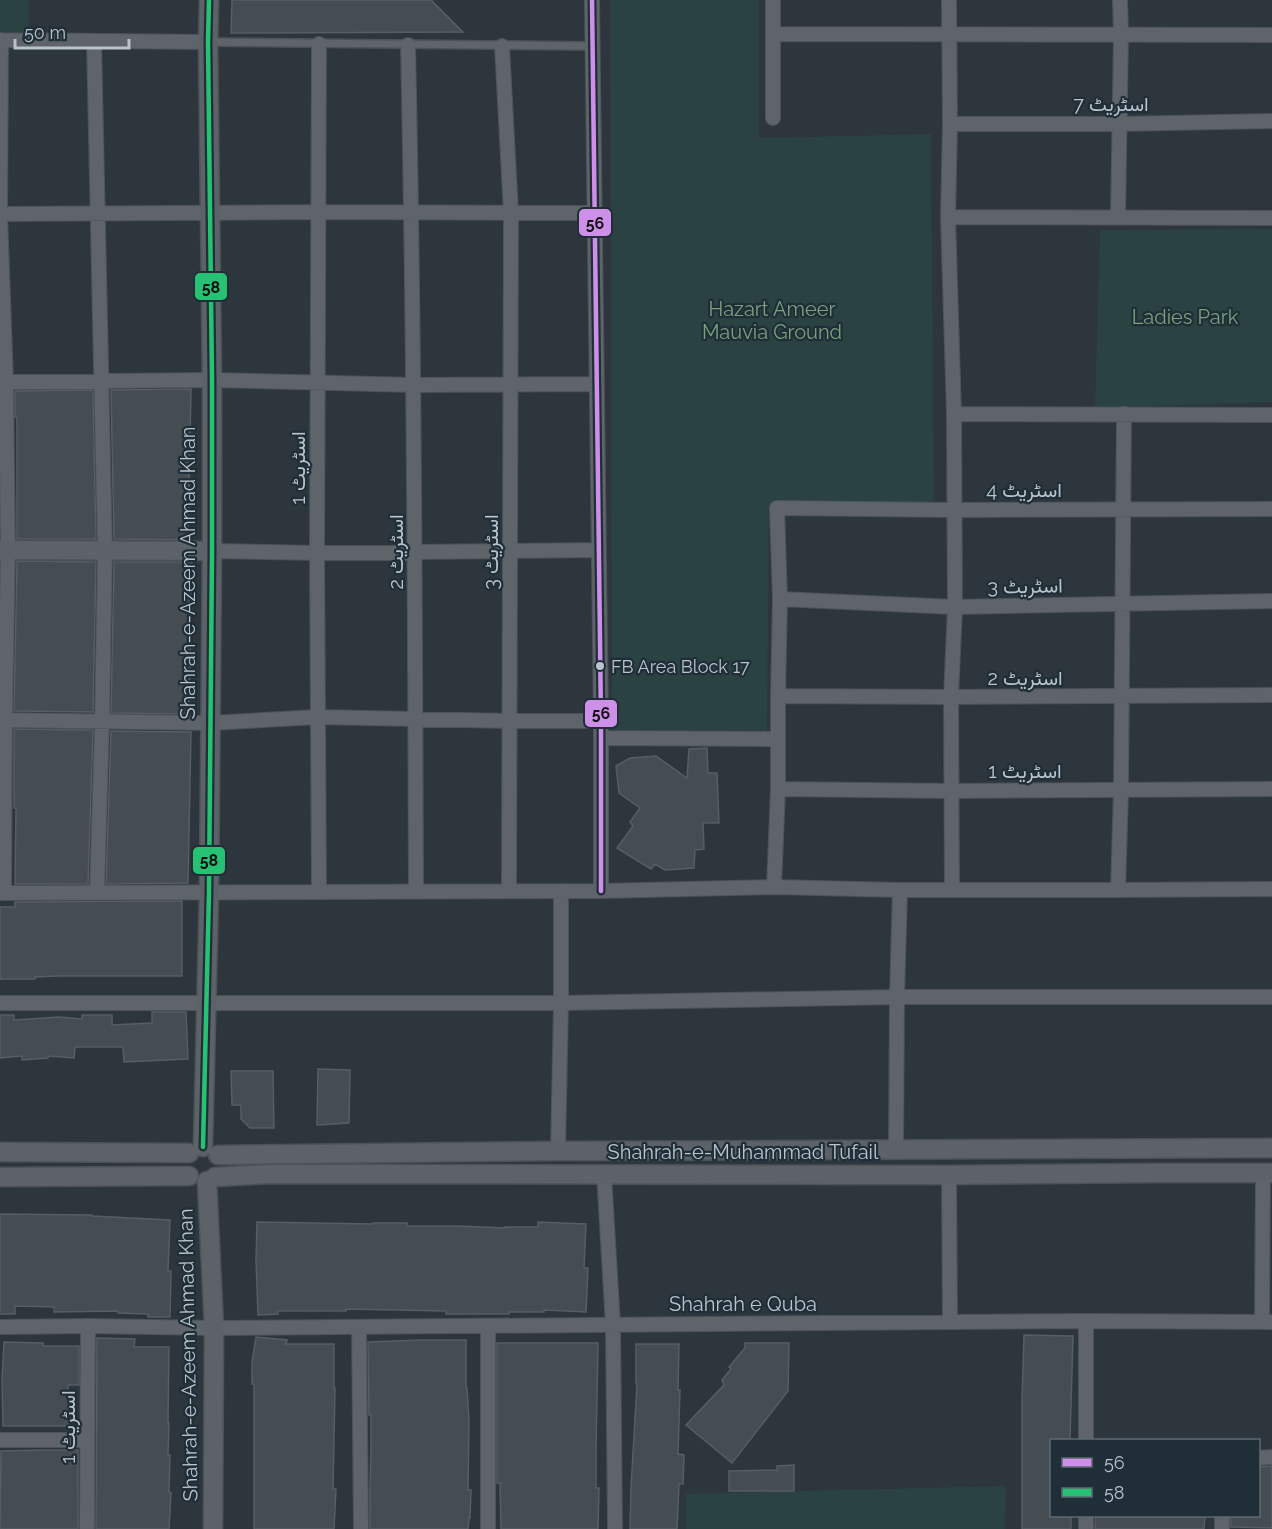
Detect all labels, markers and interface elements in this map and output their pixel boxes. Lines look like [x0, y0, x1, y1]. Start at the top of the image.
scale bar [15, 12, 129, 50]
text: 50 m [24, 22, 66, 43]
street label: اسٹریٹ 7 [1073, 92, 1149, 117]
line badge: 56 [578, 208, 612, 237]
text: 56 [586, 214, 605, 233]
line badge: 58 [194, 272, 228, 301]
text: 58 [202, 278, 220, 297]
park label: Hazart Ameer Mauvia Ground [702, 297, 842, 344]
park label: Ladies Park [1132, 305, 1239, 329]
street label: Shahrah-e-Azeem Ahmad Khan [176, 427, 200, 720]
street label: اسٹریٹ 1 [286, 431, 311, 505]
street label: اسٹریٹ 4 [986, 478, 1062, 503]
street label: اسٹریٹ 2 [384, 514, 409, 590]
street label: اسٹریٹ 3 [479, 514, 504, 590]
street label: اسٹریٹ 3 [987, 573, 1063, 600]
place label: FB Area Block 17 [611, 656, 750, 677]
marker: FB Area Block 17 [594, 660, 606, 672]
street label: اسٹریٹ 2 [987, 666, 1063, 691]
line badge: 56 [584, 699, 618, 728]
text: 56 [592, 704, 611, 723]
street label: اسٹریٹ 1 [988, 759, 1062, 784]
line badge: 58 [192, 846, 226, 875]
text: 58 [200, 851, 218, 870]
street label: Shahrah-e-Muhammad Tufail [608, 1140, 879, 1164]
street label: Shahrah-e-Azeem Ahmad Khan [173, 1208, 203, 1502]
street label: Shahrah e Quba [669, 1292, 817, 1316]
street label: اسٹریٹ 1 [56, 1390, 81, 1464]
legend [1050, 1439, 1260, 1517]
text: 56 [1104, 1452, 1125, 1473]
text: 58 [1104, 1482, 1124, 1503]

